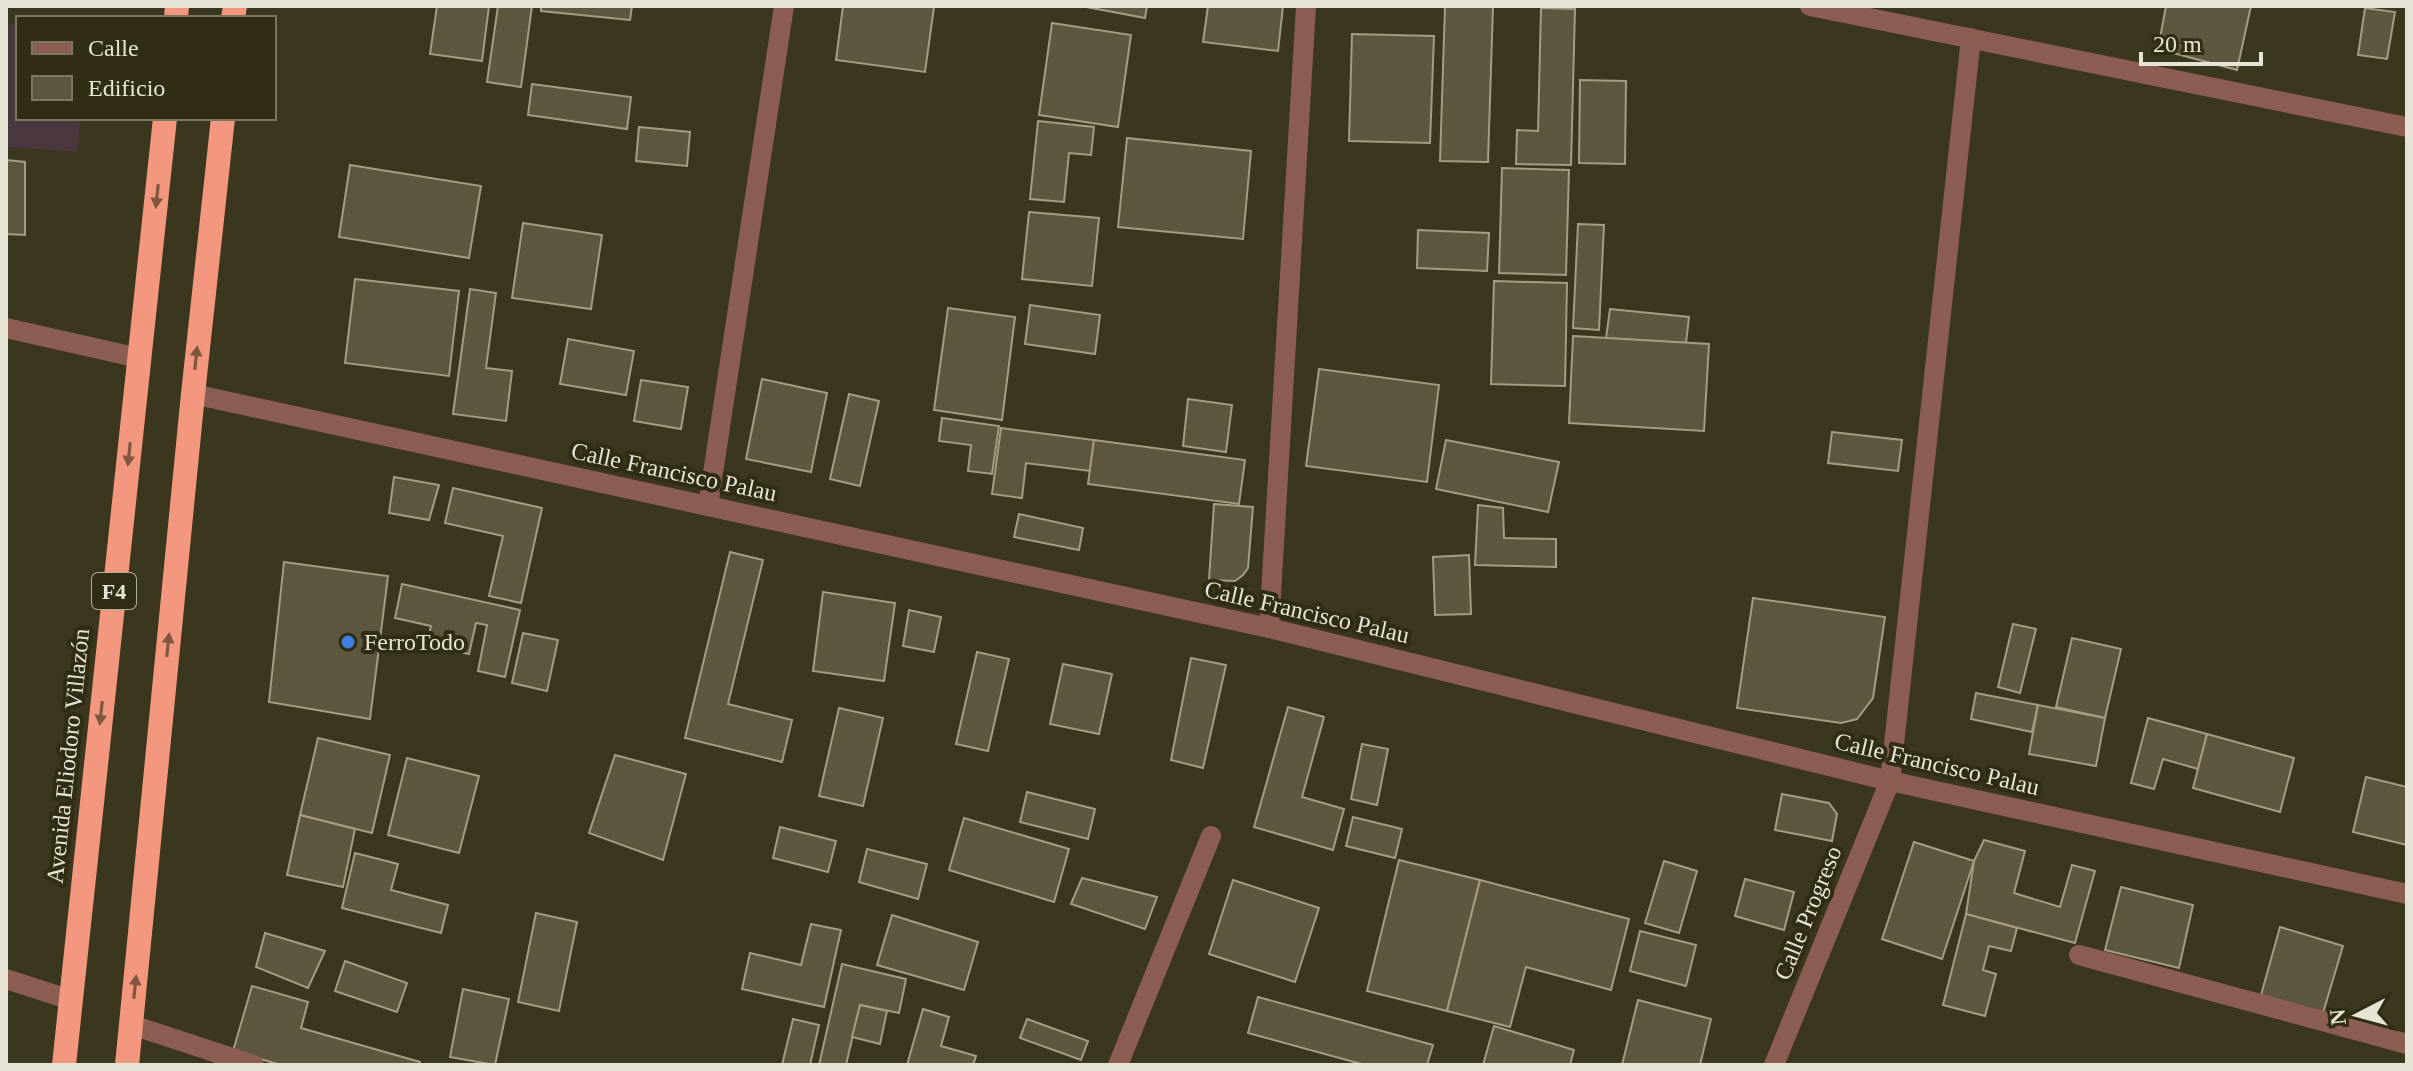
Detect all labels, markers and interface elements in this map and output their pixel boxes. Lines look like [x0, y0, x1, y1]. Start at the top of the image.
legend [16, 16, 276, 120]
scale bar [2141, 16, 2261, 66]
text: 20 m [2153, 31, 2202, 57]
text: Calle [88, 35, 139, 61]
text: Edificio [88, 75, 165, 101]
one-way arrow [150, 183, 163, 208]
one-way arrow [190, 345, 203, 370]
street label: Calle Francisco Palau [569, 438, 779, 506]
one-way arrow [122, 442, 135, 467]
road number: F4 [92, 573, 136, 609]
street label: Calle Francisco Palau [1202, 576, 1412, 648]
street label: Avenida Eliodoro Villazón [42, 627, 94, 885]
place label: FerroTodo [364, 629, 465, 655]
one-way arrow [162, 632, 175, 657]
marker: FerroTodo [339, 633, 357, 651]
one-way arrow [95, 700, 108, 725]
street label: Calle Francisco Palau [1832, 728, 2042, 800]
street label: Calle Progreso [1769, 842, 1847, 984]
one-way arrow [129, 974, 142, 999]
north arrow [2317, 975, 2397, 1055]
text: N [2324, 1008, 2351, 1026]

